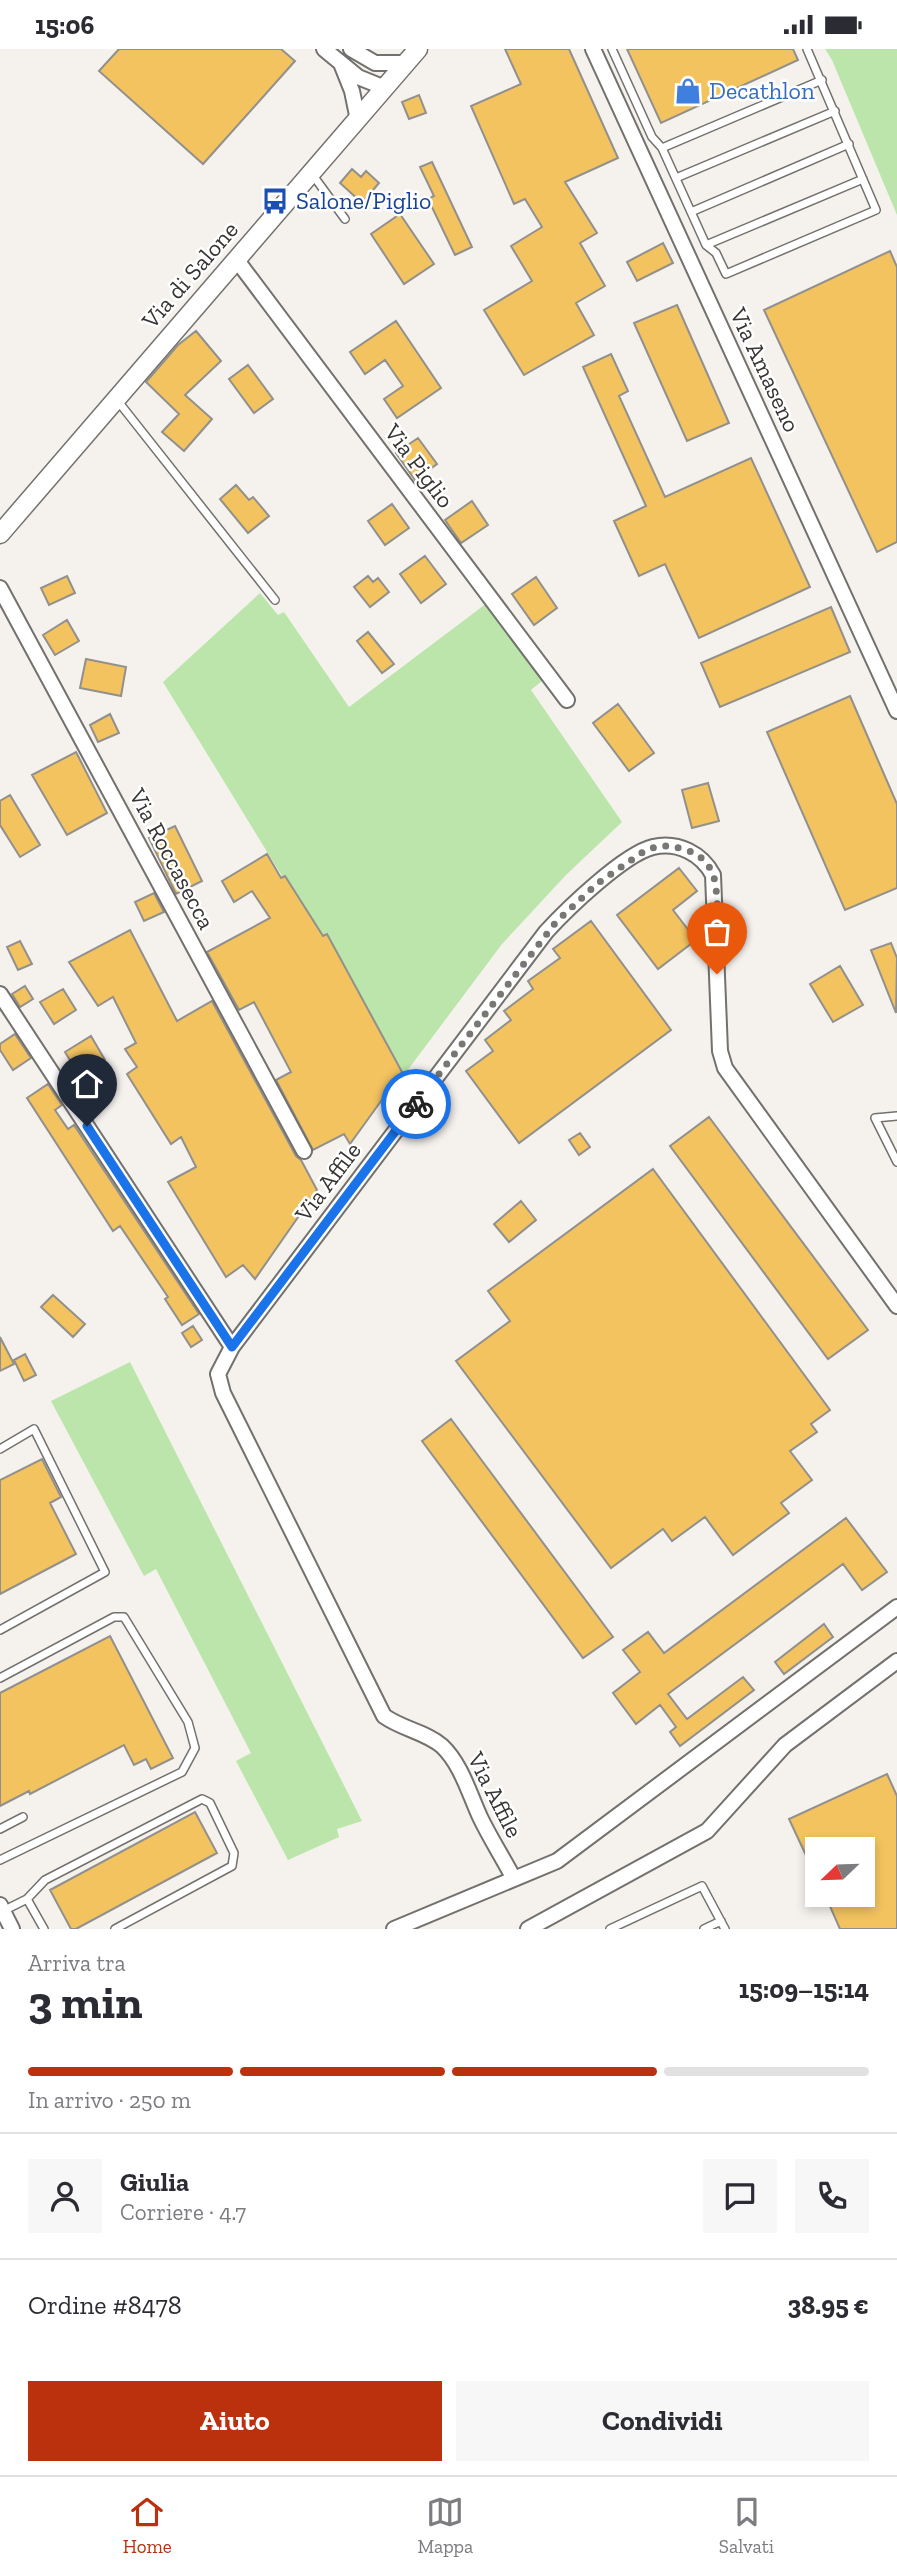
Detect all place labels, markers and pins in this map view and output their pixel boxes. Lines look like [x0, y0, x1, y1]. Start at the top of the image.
shop icon: Decathlon [673, 76, 703, 106]
place label: Decathlon [709, 76, 815, 105]
bus stop icon: Salone/Piglio [260, 186, 290, 216]
place label: Salone/Piglio [296, 186, 431, 215]
pin [687, 902, 747, 974]
pin [57, 1054, 117, 1126]

